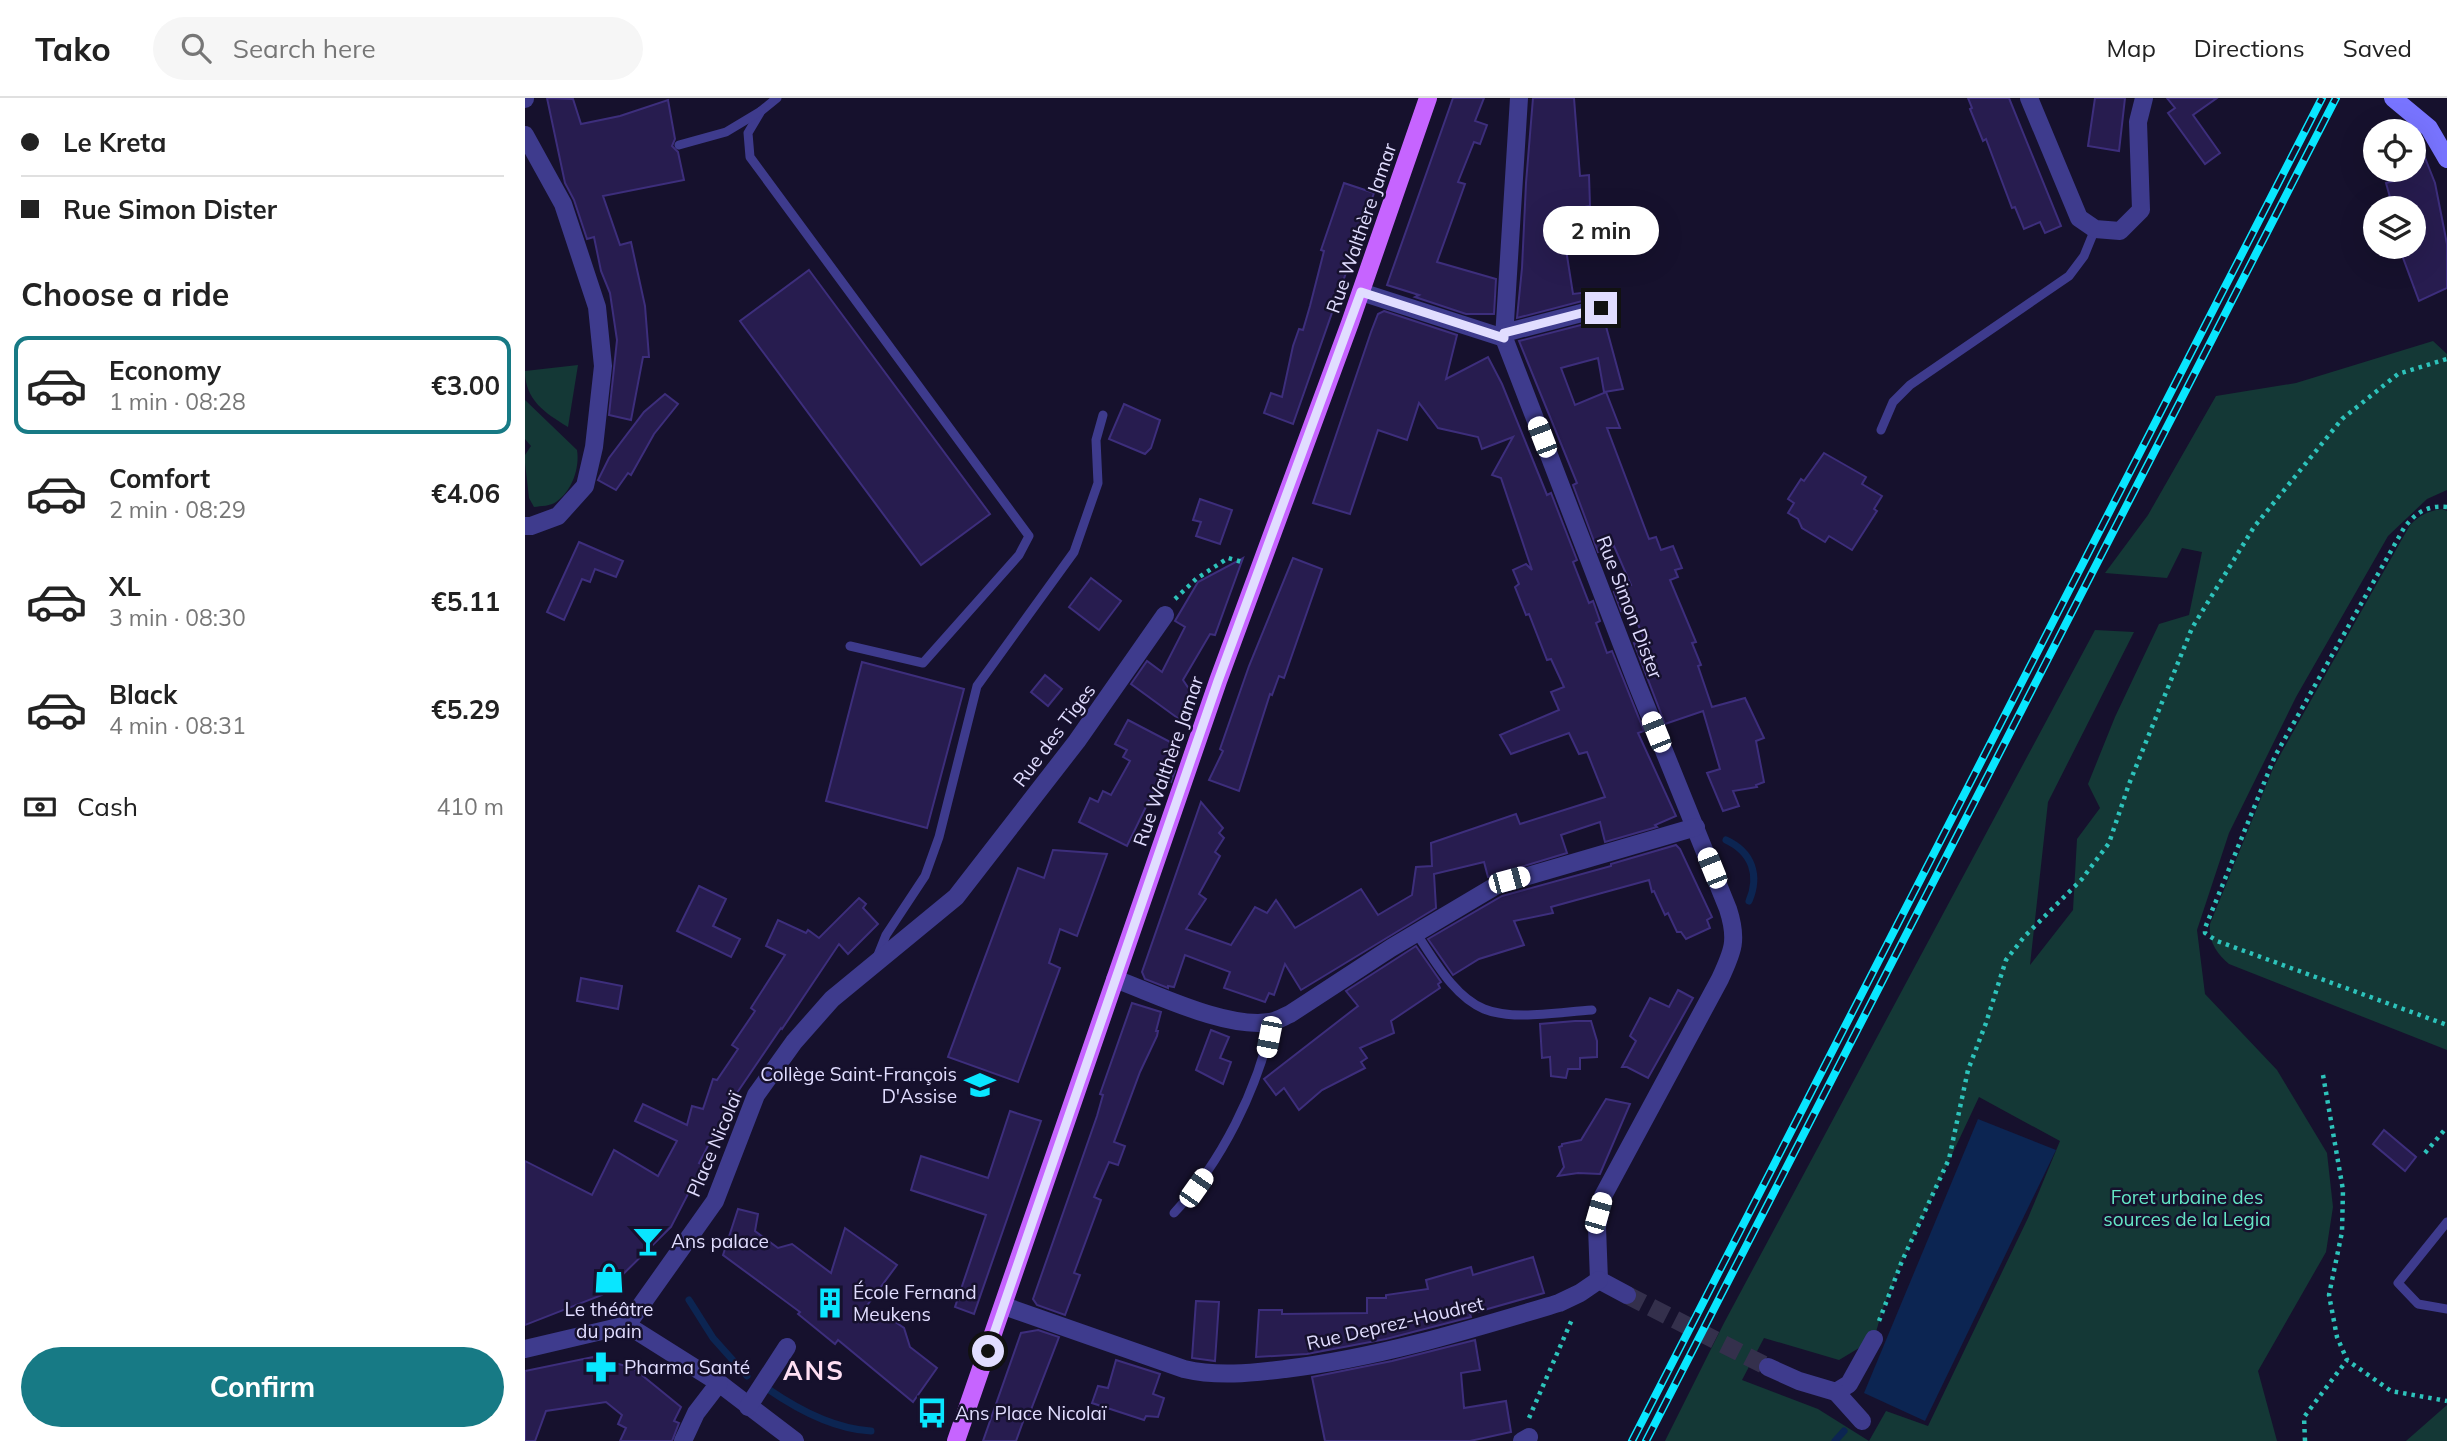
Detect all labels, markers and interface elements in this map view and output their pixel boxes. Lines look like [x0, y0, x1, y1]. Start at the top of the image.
search box [153, 17, 643, 80]
text: Tako [35, 28, 111, 69]
icon: search [177, 29, 215, 67]
text: Search here [233, 32, 376, 65]
text: Map [2106, 33, 2156, 63]
text: Directions [2194, 33, 2305, 63]
text: Saved [2343, 33, 2412, 63]
map controls [2363, 119, 2426, 259]
button: locate [2363, 119, 2426, 182]
text: Le Kreta [63, 126, 166, 159]
street label: Rue Walthère Jamar [1321, 140, 1401, 316]
text: Rue Simon Dister [63, 193, 277, 226]
button: layers [2363, 196, 2426, 259]
callout: 2 min [1543, 206, 1659, 256]
text: 2 min [1571, 216, 1631, 245]
text: Choose a ride [21, 274, 229, 314]
route end [1585, 292, 1617, 324]
icon: car [25, 354, 88, 417]
text: Economy [109, 354, 221, 387]
text: €3.00 [431, 369, 500, 402]
text: 1 min · 08:28 [109, 387, 246, 416]
car [1525, 414, 1560, 460]
icon: car [25, 462, 88, 525]
text: Comfort [109, 462, 210, 495]
text: €4.06 [431, 477, 500, 510]
text: 2 min · 08:29 [109, 495, 246, 524]
street label: Rue Simon Dister [1592, 532, 1668, 682]
icon: car [25, 570, 88, 633]
text: XL [109, 570, 141, 603]
text: €5.11 [431, 585, 500, 618]
text: 3 min · 08:30 [109, 603, 246, 632]
street label: Rue Walthère Jamar [1128, 673, 1208, 849]
icon: car [25, 678, 88, 741]
text: Black [109, 678, 177, 711]
street label: Rue des Tiges [1007, 679, 1101, 791]
text: €5.29 [431, 693, 500, 726]
car [1639, 709, 1674, 755]
text: 4 min · 08:31 [109, 711, 246, 740]
icon: cash [21, 788, 59, 826]
text: Cash [77, 790, 138, 823]
text: 410 m [436, 792, 504, 821]
car [1695, 845, 1730, 891]
car [1486, 864, 1533, 896]
car [1255, 1014, 1284, 1060]
place label: Collège Saint-François D'Assise [760, 1062, 957, 1108]
school or university icon: Collège Saint-François D'Assise [963, 1068, 997, 1102]
street label: Place Nicolaï [681, 1087, 747, 1200]
car [1176, 1165, 1217, 1211]
park label: Foret urbaine des sources de la Legia [2103, 1185, 2271, 1231]
car [1583, 1190, 1614, 1236]
bar icon: Ans palace [631, 1224, 665, 1258]
place label: Ans palace [671, 1229, 769, 1253]
shop icon: Le théâtre du pain [592, 1261, 626, 1295]
place label: École Fernand Meukens [853, 1280, 977, 1326]
building icon: École Fernand Meukens [813, 1286, 847, 1320]
street label: Rue Deprez-Houdret [1304, 1291, 1486, 1355]
place label: Le théâtre du pain [565, 1297, 653, 1343]
route start [972, 1335, 1004, 1367]
button: Confirm [21, 1347, 504, 1427]
pharmacy icon: Pharma Santé [584, 1350, 618, 1384]
district label: ANS [783, 1354, 845, 1387]
place label: Pharma Santé [624, 1355, 750, 1379]
bus stop icon: Ans Place Nicolaï [915, 1396, 949, 1430]
place label: Ans Place Nicolaï [955, 1401, 1107, 1425]

